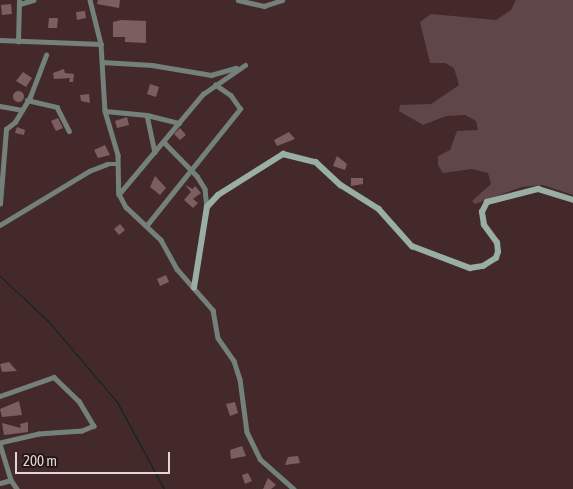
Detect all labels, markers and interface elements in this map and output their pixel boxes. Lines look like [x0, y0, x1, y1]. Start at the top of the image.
scale bar [18, 442, 172, 474]
text: 200 m [23, 452, 57, 469]

